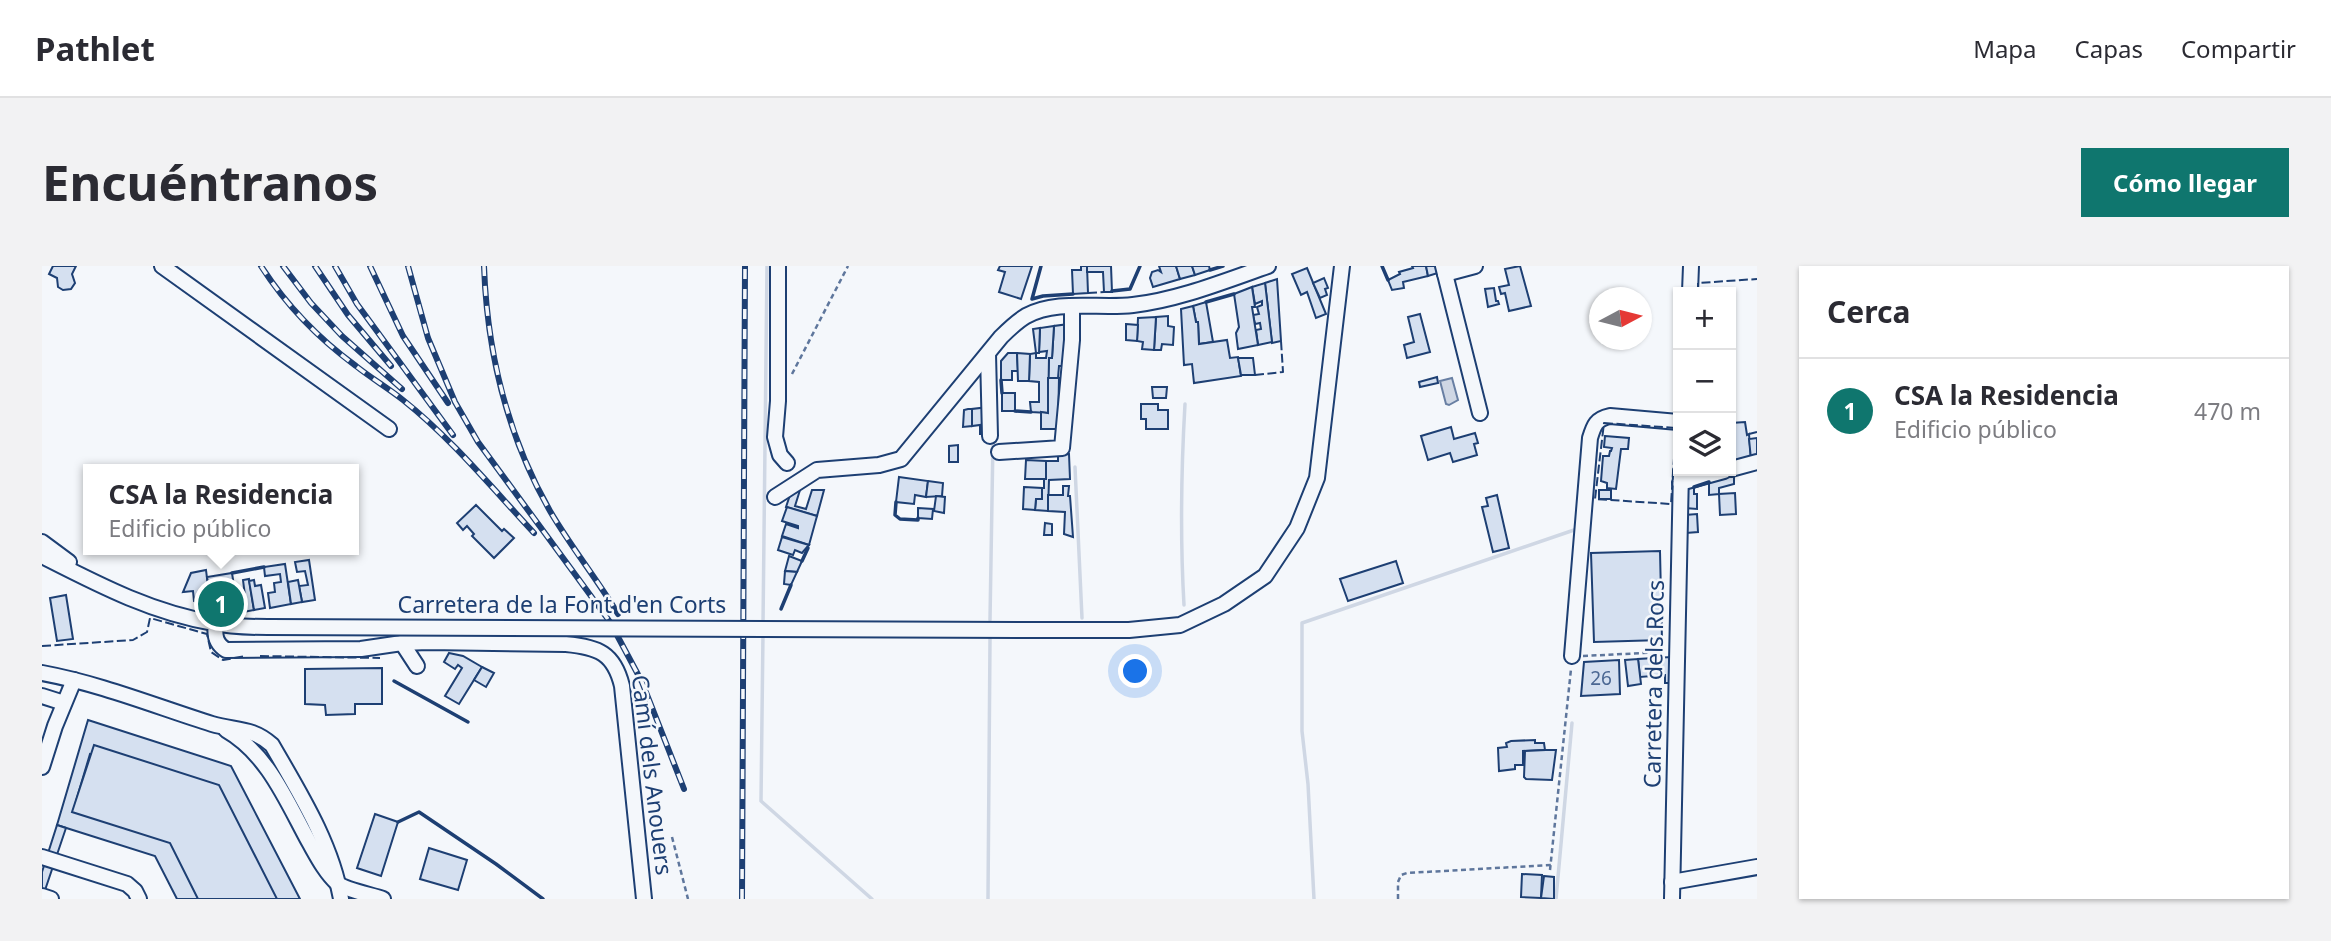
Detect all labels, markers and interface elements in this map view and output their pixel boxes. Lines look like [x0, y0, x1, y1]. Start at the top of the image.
text: Pathlet [35, 26, 155, 71]
text: Mapa [1973, 32, 2037, 65]
text: Capas [2075, 32, 2143, 65]
text: Compartir [2181, 32, 2296, 65]
button: Cómo llegar [2081, 148, 2289, 217]
text: Encuéntranos [42, 149, 378, 215]
north arrow [1589, 287, 1652, 350]
map controls [1673, 287, 1736, 476]
button: + [1673, 287, 1736, 350]
text: Cerca [1827, 291, 1910, 332]
button: − [1673, 350, 1736, 413]
text: CSA la Residencia [1894, 377, 2119, 413]
text: 1 [1843, 395, 1857, 427]
text: 470 m [2194, 395, 2261, 427]
button: layers [1673, 413, 1736, 476]
text: Edificio público [1894, 413, 2057, 445]
popup [83, 464, 359, 555]
text: CSA la Residencia [109, 476, 333, 512]
text: Edificio público [109, 512, 271, 544]
pin: 1 [198, 578, 244, 630]
street label: Carretera dels Rocs [1635, 579, 1671, 788]
street label: Carretera de la Font d'en Corts [398, 588, 726, 620]
your location [1118, 654, 1152, 688]
house number: 26 [1590, 665, 1612, 691]
street label: Camí dels Anouers [625, 673, 681, 877]

